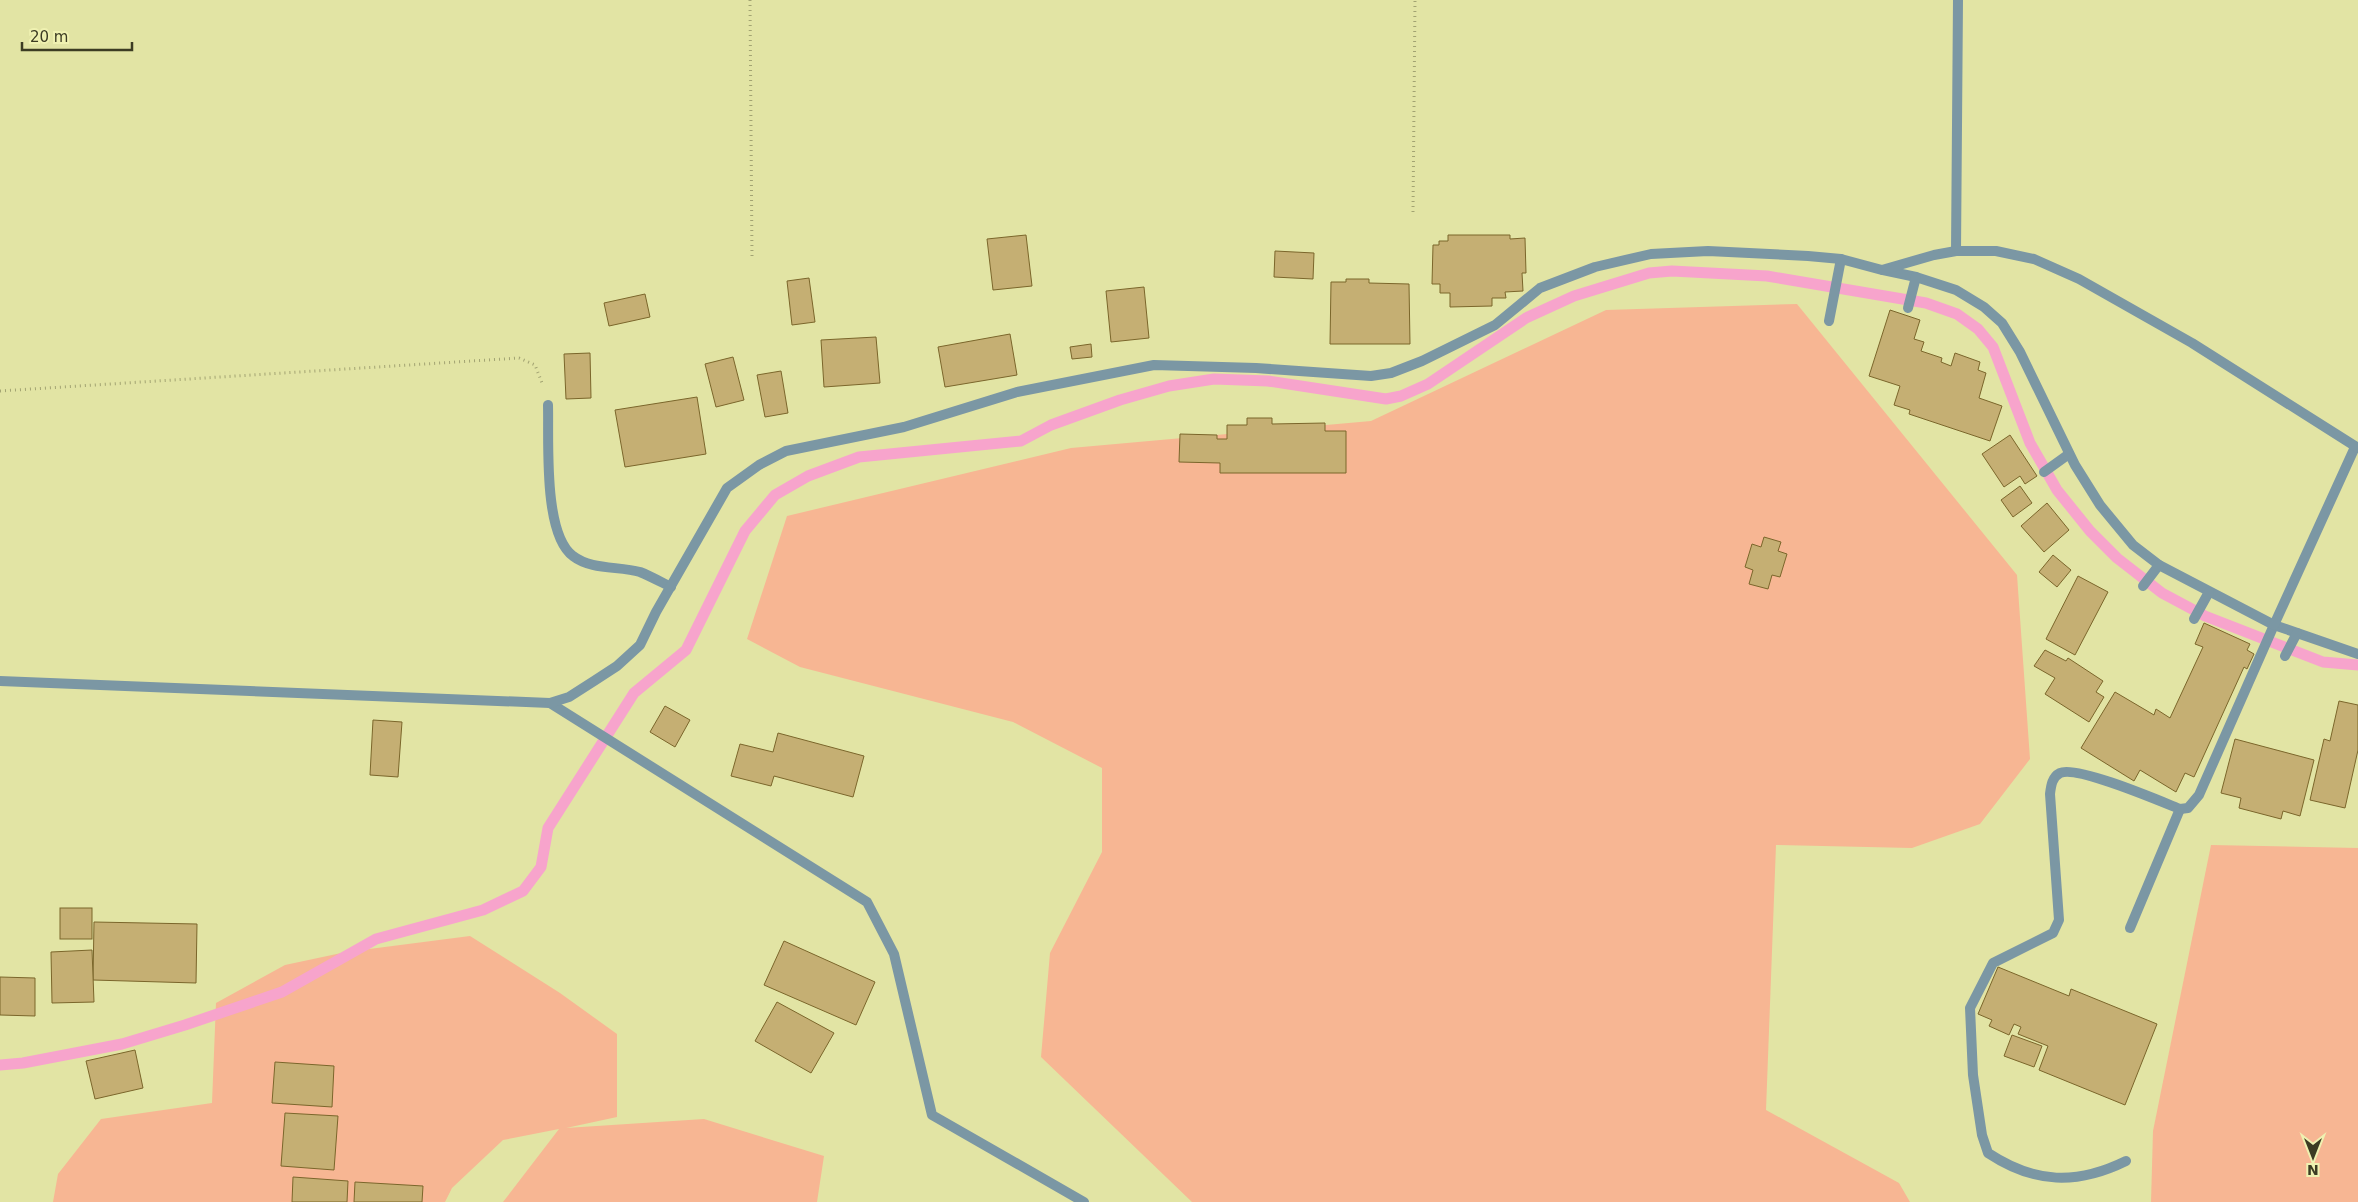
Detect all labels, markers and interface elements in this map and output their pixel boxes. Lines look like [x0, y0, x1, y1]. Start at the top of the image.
scale bar [22, 20, 132, 52]
text: 20 m [30, 28, 68, 46]
north arrow [2288, 1132, 2338, 1182]
text: N [2307, 1162, 2319, 1178]

